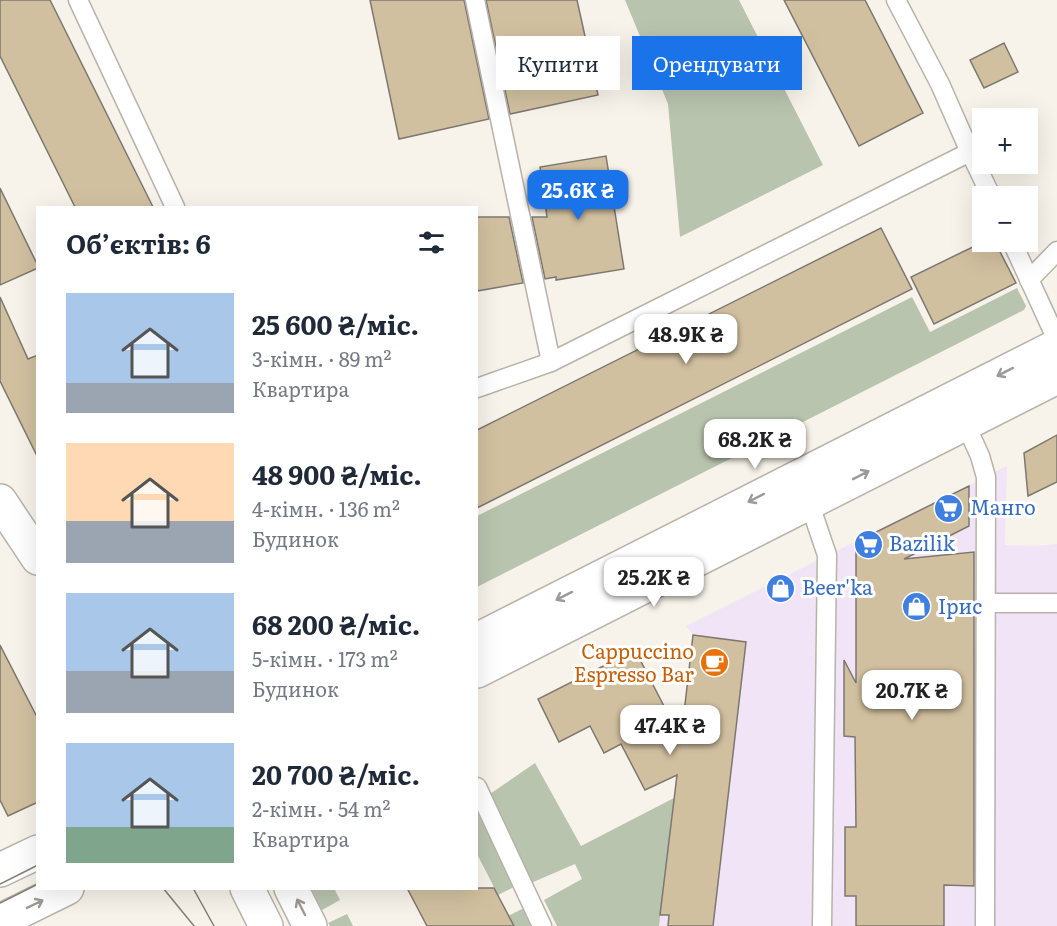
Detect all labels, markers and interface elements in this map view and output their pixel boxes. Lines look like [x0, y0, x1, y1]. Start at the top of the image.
chip: Купити [496, 36, 620, 90]
chip: Орендувати [632, 36, 802, 90]
map controls [972, 108, 1038, 252]
button: + [972, 108, 1038, 174]
pin: 25.6K ₴ [523, 170, 633, 221]
text: 25.6K ₴ [541, 174, 615, 204]
button: − [972, 186, 1038, 252]
text: Об’єктів: 6 [66, 223, 211, 262]
icon: filters [415, 226, 448, 259]
text: 25 600 ₴/міс. [252, 304, 419, 343]
pin: 48.9K ₴ [631, 314, 741, 365]
icon: home [114, 317, 186, 389]
text: 48.9K ₴ [648, 318, 724, 348]
text: 3-кімн. · 89 m² [252, 343, 391, 373]
one-way arrow [996, 367, 1014, 378]
text: Квартира [252, 373, 349, 403]
pin: 68.2K ₴ [700, 419, 810, 470]
text: 68.2K ₴ [718, 423, 792, 453]
text: 48 900 ₴/міс. [252, 454, 422, 493]
icon: home [114, 467, 186, 539]
one-way arrow [852, 469, 870, 481]
place label: Манго [970, 491, 1036, 521]
supermarket icon: Манго [933, 492, 965, 524]
text: 4-кімн. · 136 m² [252, 493, 400, 523]
one-way arrow [747, 493, 765, 505]
text: Будинок [252, 523, 339, 553]
place label: Bazilik [889, 527, 956, 557]
supermarket icon: Bazilik [852, 528, 884, 560]
pin: 25.2K ₴ [599, 557, 709, 608]
text: 25.2K ₴ [618, 561, 690, 591]
place label: Beer'ka [802, 571, 873, 601]
shop icon: Beer'ka [765, 572, 797, 604]
place label: Ірис [938, 590, 982, 620]
one-way arrow [555, 591, 573, 602]
shop icon: Ірис [901, 591, 933, 623]
text: 68 200 ₴/міс. [252, 604, 420, 643]
icon: home [114, 617, 186, 689]
place label: Cappuccino Espresso Bar [574, 635, 695, 688]
text: 5-кімн. · 173 m² [252, 643, 398, 673]
cafe icon: Cappuccino Espresso Bar [699, 647, 731, 679]
pin: 20.7K ₴ [857, 670, 967, 721]
text: Будинок [252, 673, 339, 703]
text: 20.7K ₴ [876, 674, 948, 704]
pin: 47.4K ₴ [615, 705, 725, 756]
text: 47.4K ₴ [634, 709, 706, 739]
text: 20 700 ₴/міс. [252, 754, 420, 793]
icon: home [114, 767, 186, 839]
text: 2-кімн. · 54 m² [252, 793, 390, 823]
text: Квартира [252, 823, 349, 853]
one-way arrow [26, 898, 43, 910]
one-way arrow [295, 899, 307, 916]

